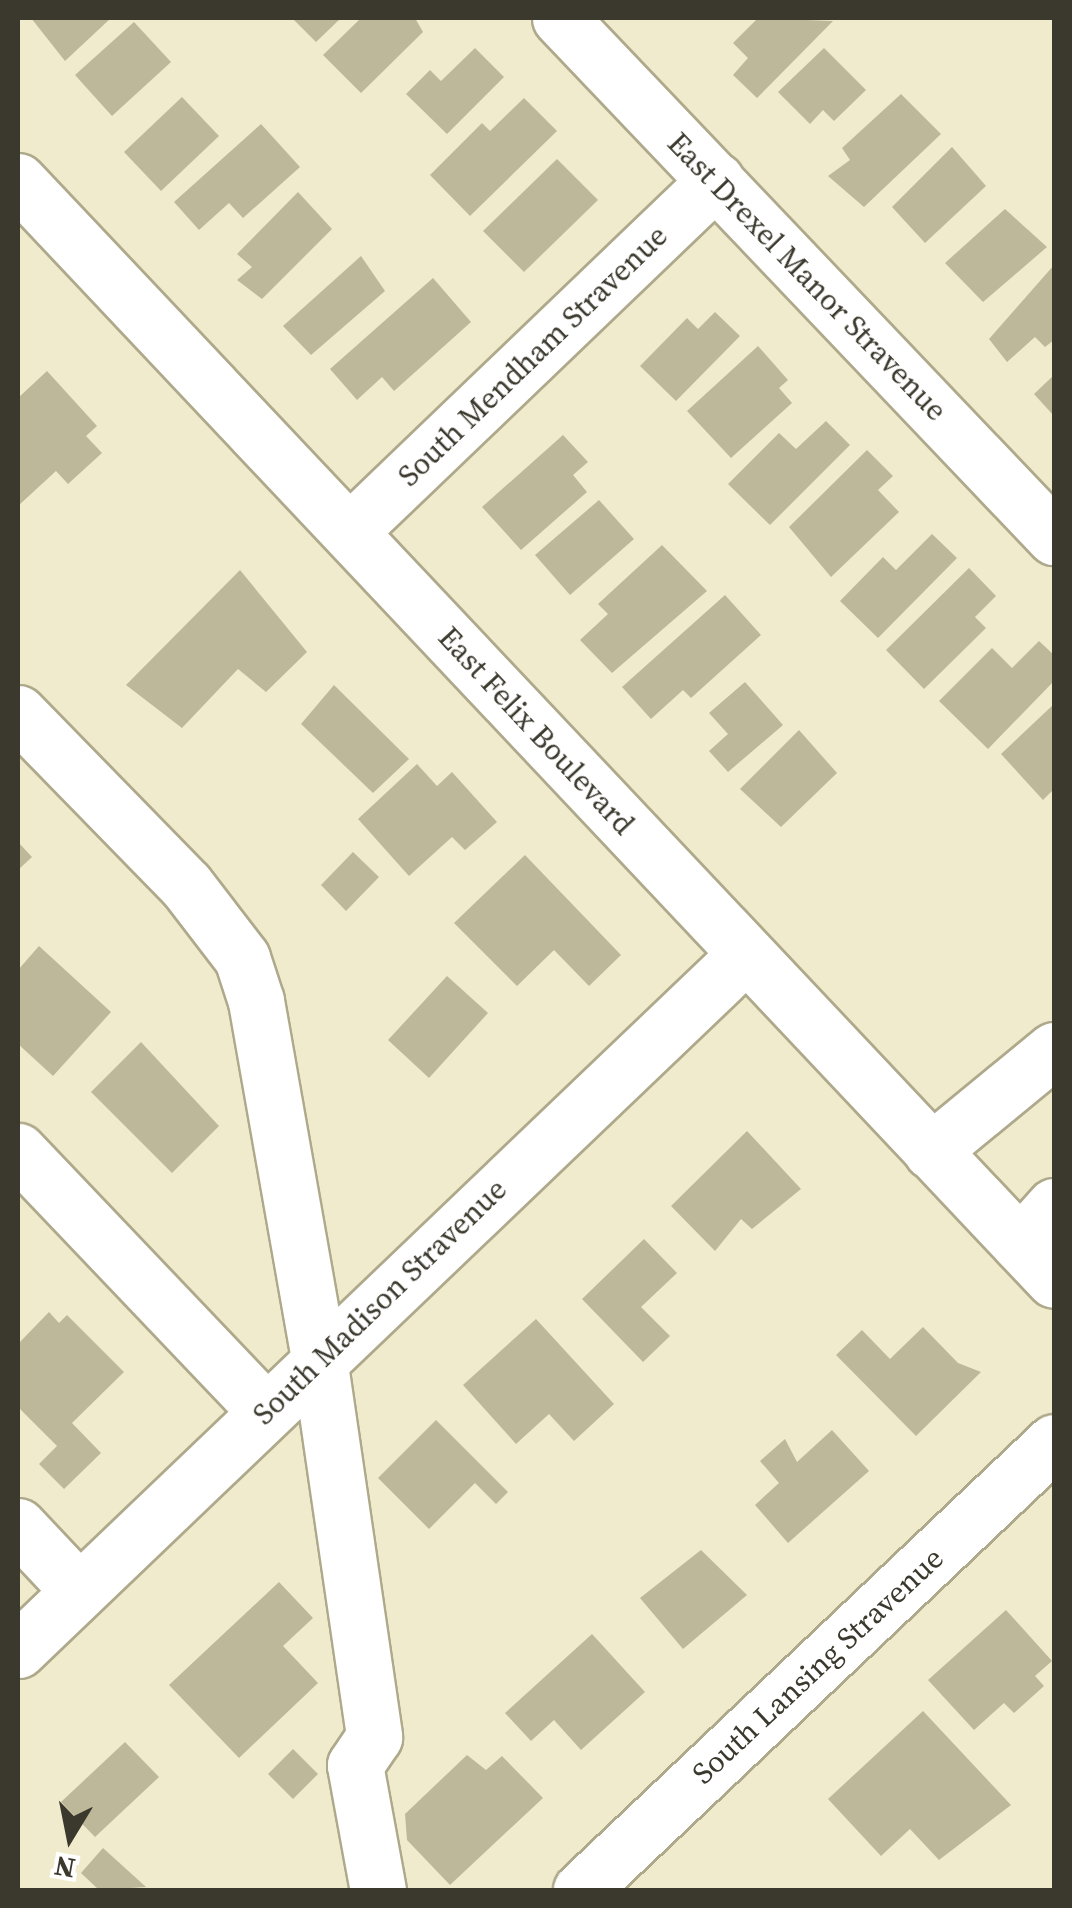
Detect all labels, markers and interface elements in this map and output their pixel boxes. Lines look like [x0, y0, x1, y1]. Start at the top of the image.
street label: East Drexel Manor Stravenue [660, 126, 954, 428]
street label: South Mendham Stravenue [391, 218, 675, 494]
street label: East Felix Boulevard [431, 620, 641, 842]
street label: South Madison Stravenue [246, 1172, 514, 1432]
street label: South Lansing Stravenue [685, 1540, 951, 1792]
north arrow [20, 1788, 120, 1888]
text: N [51, 1847, 78, 1888]

